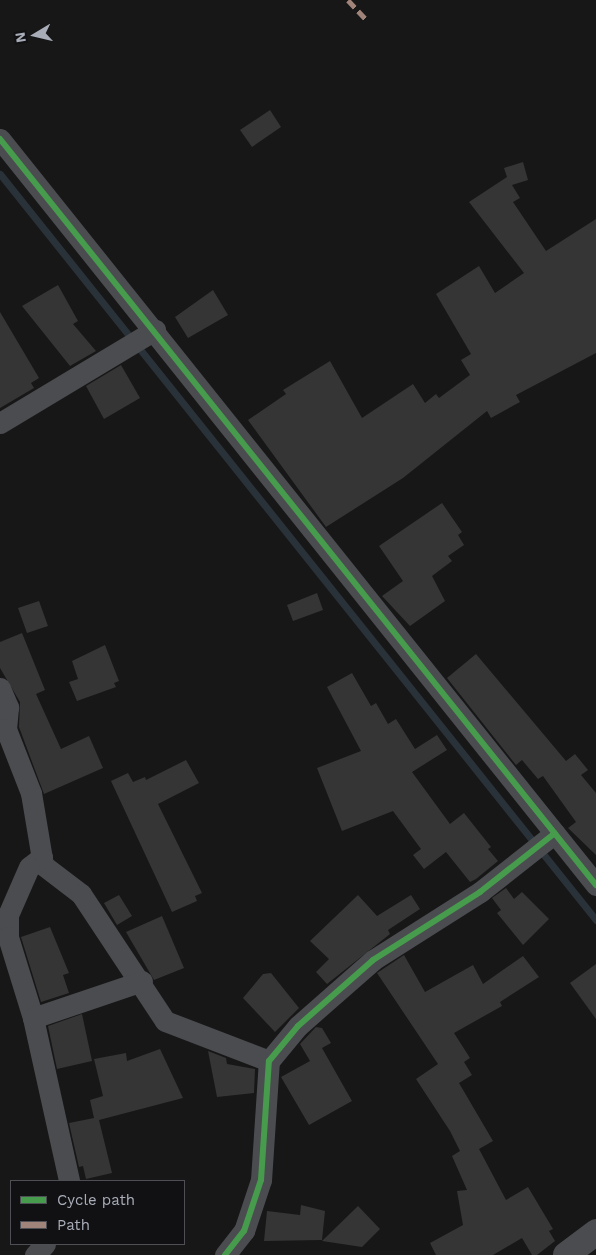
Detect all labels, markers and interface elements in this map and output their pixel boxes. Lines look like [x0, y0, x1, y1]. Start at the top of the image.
north arrow [10, 10, 60, 60]
text: N [11, 31, 29, 44]
legend [10, 1180, 185, 1245]
text: Cycle path [57, 1191, 135, 1209]
text: Path [57, 1216, 90, 1234]

